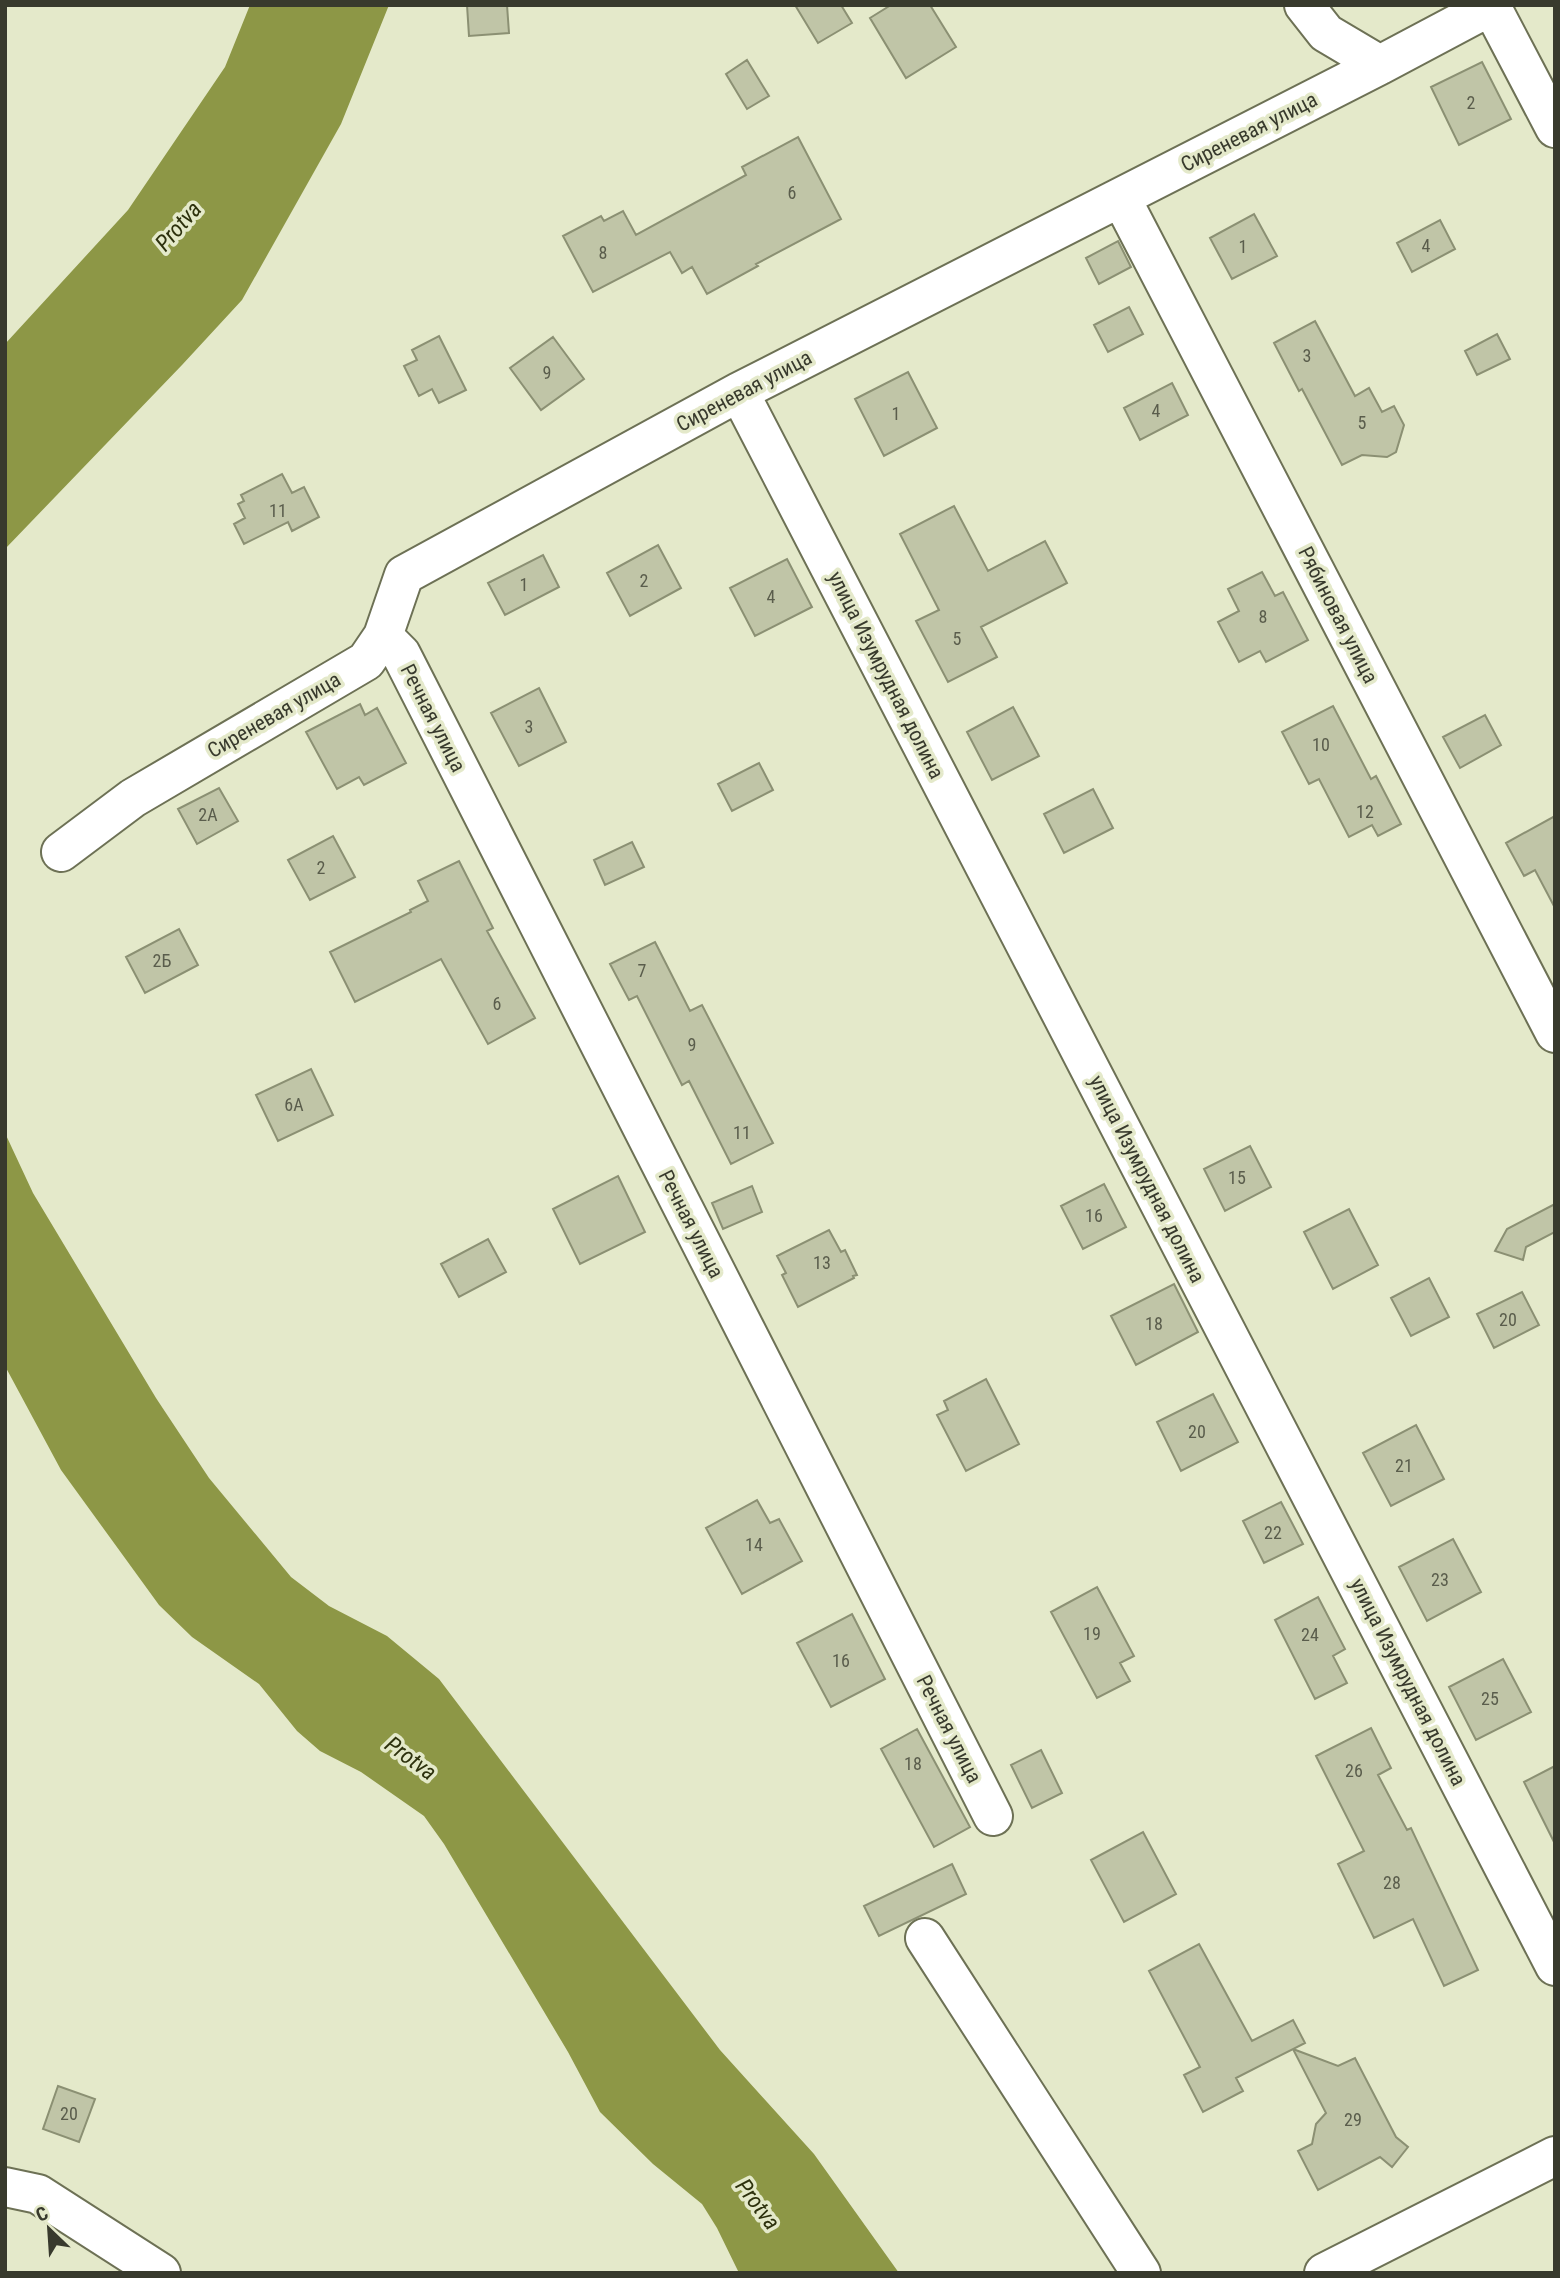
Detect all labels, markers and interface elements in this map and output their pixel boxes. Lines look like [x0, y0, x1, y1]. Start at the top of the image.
street label: Сиреневая улица [1177, 87, 1321, 177]
house number: 2 [1467, 92, 1476, 113]
house number: 6 [788, 182, 796, 203]
water label: Protva [150, 196, 207, 257]
house number: 4 [1422, 235, 1431, 256]
house number: 1 [1239, 236, 1247, 257]
house number: 8 [599, 242, 607, 263]
street label: Сиреневая улица [672, 345, 816, 437]
house number: 3 [1303, 345, 1311, 366]
house number: 9 [543, 362, 551, 383]
house number: 4 [1152, 400, 1161, 421]
house number: 1 [892, 403, 900, 424]
house number: 5 [1358, 412, 1367, 433]
house number: 11 [269, 500, 287, 521]
street label: Рябиновая улица [1293, 543, 1383, 687]
street label: улица Изумрудная долина [823, 567, 949, 783]
house number: 2 [640, 570, 649, 591]
house number: 1 [520, 574, 528, 595]
house number: 4 [767, 586, 776, 607]
house number: 8 [1259, 606, 1267, 627]
house number: 5 [953, 628, 962, 649]
street label: Речная улица [396, 660, 470, 776]
street label: Сиреневая улица [203, 667, 345, 763]
house number: 3 [525, 716, 533, 737]
house number: 10 [1312, 734, 1330, 755]
house number: 12 [1356, 801, 1374, 822]
house number: 2А [198, 804, 218, 825]
house number: 2 [317, 857, 326, 878]
house number: 2Б [153, 950, 171, 971]
house number: 7 [638, 960, 647, 981]
house number: 6 [493, 993, 501, 1014]
house number: 9 [688, 1034, 696, 1055]
street label: улица Изумрудная долина [1084, 1071, 1210, 1287]
house number: 6А [284, 1094, 304, 1115]
house number: 11 [733, 1122, 751, 1143]
street label: Речная улица [654, 1166, 728, 1282]
house number: 15 [1228, 1167, 1246, 1188]
house number: 16 [1085, 1205, 1103, 1226]
house number: 13 [813, 1252, 831, 1273]
house number: 20 [1499, 1309, 1517, 1330]
house number: 18 [1145, 1313, 1163, 1334]
house number: 20 [1188, 1421, 1206, 1442]
house number: 21 [1395, 1455, 1413, 1476]
house number: 22 [1264, 1522, 1282, 1543]
house number: 14 [745, 1534, 763, 1555]
house number: 23 [1431, 1569, 1449, 1590]
street label: улица Изумрудная долина [1345, 1574, 1471, 1790]
house number: 19 [1083, 1623, 1101, 1644]
house number: 24 [1301, 1624, 1319, 1645]
house number: 16 [832, 1650, 850, 1671]
street label: Речная улица [912, 1671, 986, 1787]
house number: 25 [1481, 1688, 1499, 1709]
water label: Protva [380, 1731, 442, 1786]
house number: 18 [904, 1753, 922, 1774]
house number: 26 [1345, 1760, 1363, 1781]
house number: 28 [1383, 1872, 1401, 1893]
house number: 20 [60, 2103, 78, 2124]
house number: 29 [1344, 2109, 1362, 2130]
water label: Protva [730, 2173, 785, 2235]
north arrow [14, 2194, 84, 2264]
text: С [32, 2201, 52, 2227]

